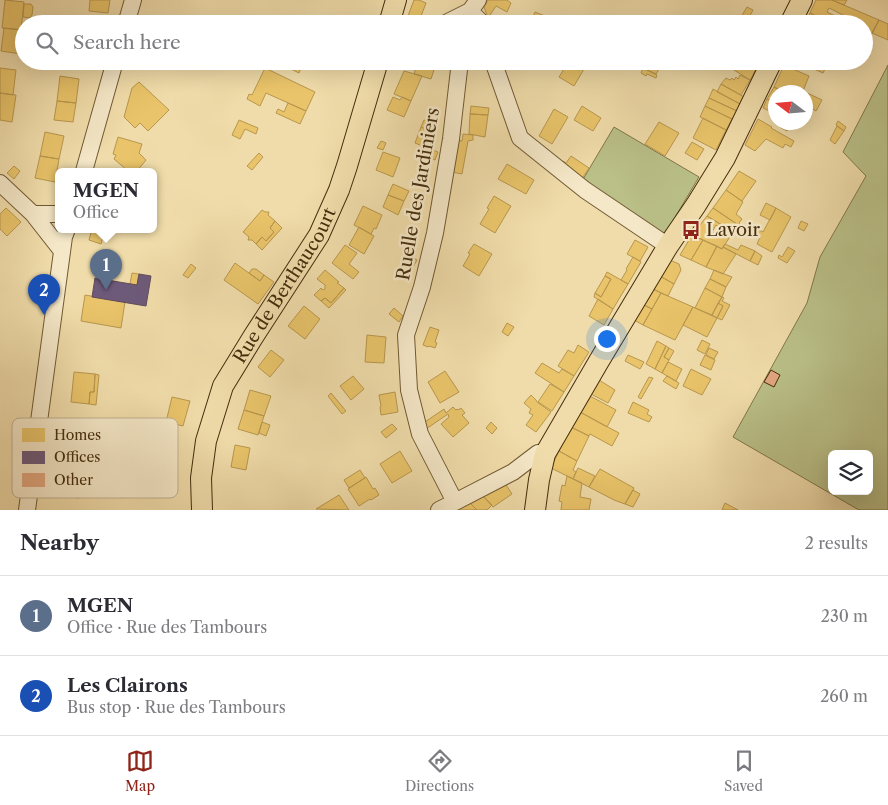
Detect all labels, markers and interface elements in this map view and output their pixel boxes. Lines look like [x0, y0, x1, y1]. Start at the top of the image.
search box [15, 15, 873, 70]
icon: search [33, 29, 61, 57]
text: Search here [73, 31, 181, 54]
north arrow [768, 85, 813, 130]
street label: Ruelle des Jardiniers [392, 106, 444, 282]
popup [55, 168, 157, 233]
text: MGEN [73, 179, 139, 202]
text: Office [73, 202, 119, 222]
street label: Rue de Berthaucourt [229, 204, 341, 367]
bus stop icon: Lavoir [680, 219, 702, 241]
place label: Lavoir [706, 219, 761, 241]
pin: 1 [90, 249, 122, 290]
pin: 2 [28, 274, 60, 315]
your location [594, 326, 620, 352]
legend [12, 418, 178, 498]
text: Homes [54, 426, 101, 444]
text: Offices [54, 448, 100, 466]
map controls [828, 450, 873, 495]
button: layers [828, 450, 873, 495]
text: Other [54, 471, 93, 489]
text: Nearby [20, 530, 99, 555]
text: 2 results [805, 533, 868, 553]
text: MGEN [67, 594, 133, 617]
text: 1 [32, 606, 40, 626]
text: 230 m [821, 606, 868, 626]
text: Office · Rue des Tambours [67, 617, 267, 637]
text: Les Clairons [67, 674, 188, 697]
text: 2 [31, 686, 41, 706]
text: 260 m [820, 686, 868, 706]
text: Bus stop · Rue des Tambours [67, 697, 286, 717]
tab: Map [125, 747, 155, 795]
tab: Directions [405, 747, 474, 795]
tab: Saved [724, 747, 763, 795]

